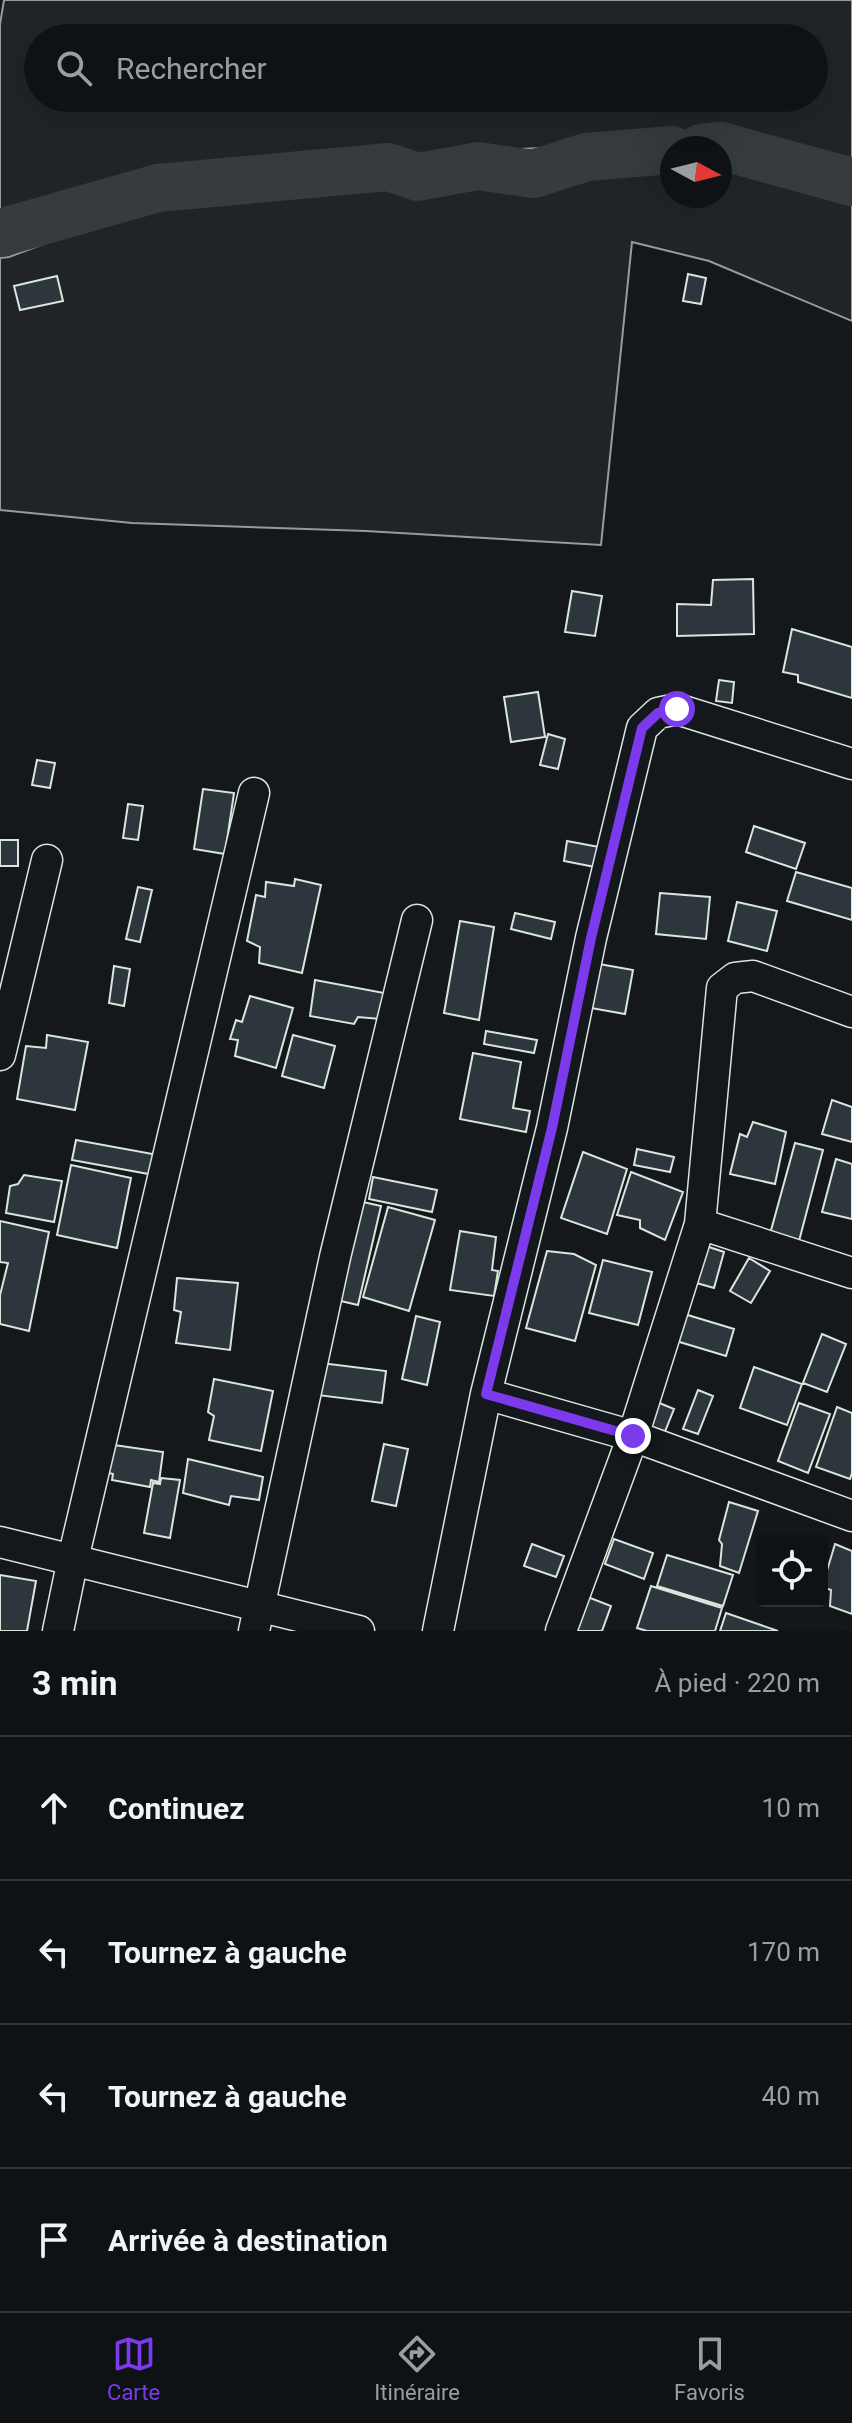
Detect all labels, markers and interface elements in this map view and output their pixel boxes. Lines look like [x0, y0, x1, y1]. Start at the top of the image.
search box [24, 24, 828, 112]
icon: search [52, 46, 96, 90]
text: Rechercher [116, 51, 267, 86]
north arrow [660, 136, 732, 208]
route start [659, 691, 695, 727]
route end [615, 1418, 651, 1454]
map controls [756, 1535, 828, 1607]
button: locate [756, 1535, 828, 1607]
text: 3 min [32, 1663, 117, 1703]
text: À pied · 220 m [654, 1668, 820, 1698]
icon: ahead [32, 1786, 76, 1830]
text: Continuez [108, 1791, 245, 1826]
text: 10 m [762, 1793, 820, 1823]
icon: left [32, 1930, 76, 1974]
text: Tournez à gauche [108, 1935, 347, 1970]
text: 170 m [747, 1937, 820, 1967]
icon: left [32, 2074, 76, 2118]
text: Tournez à gauche [108, 2079, 347, 2114]
text: 40 m [762, 2081, 820, 2111]
icon: arrive [32, 2218, 76, 2262]
text: Arrivée à destination [108, 2223, 388, 2258]
tab: Carte [107, 2332, 160, 2405]
tab: Itinéraire [374, 2332, 460, 2405]
tab: Favoris [674, 2332, 745, 2405]

